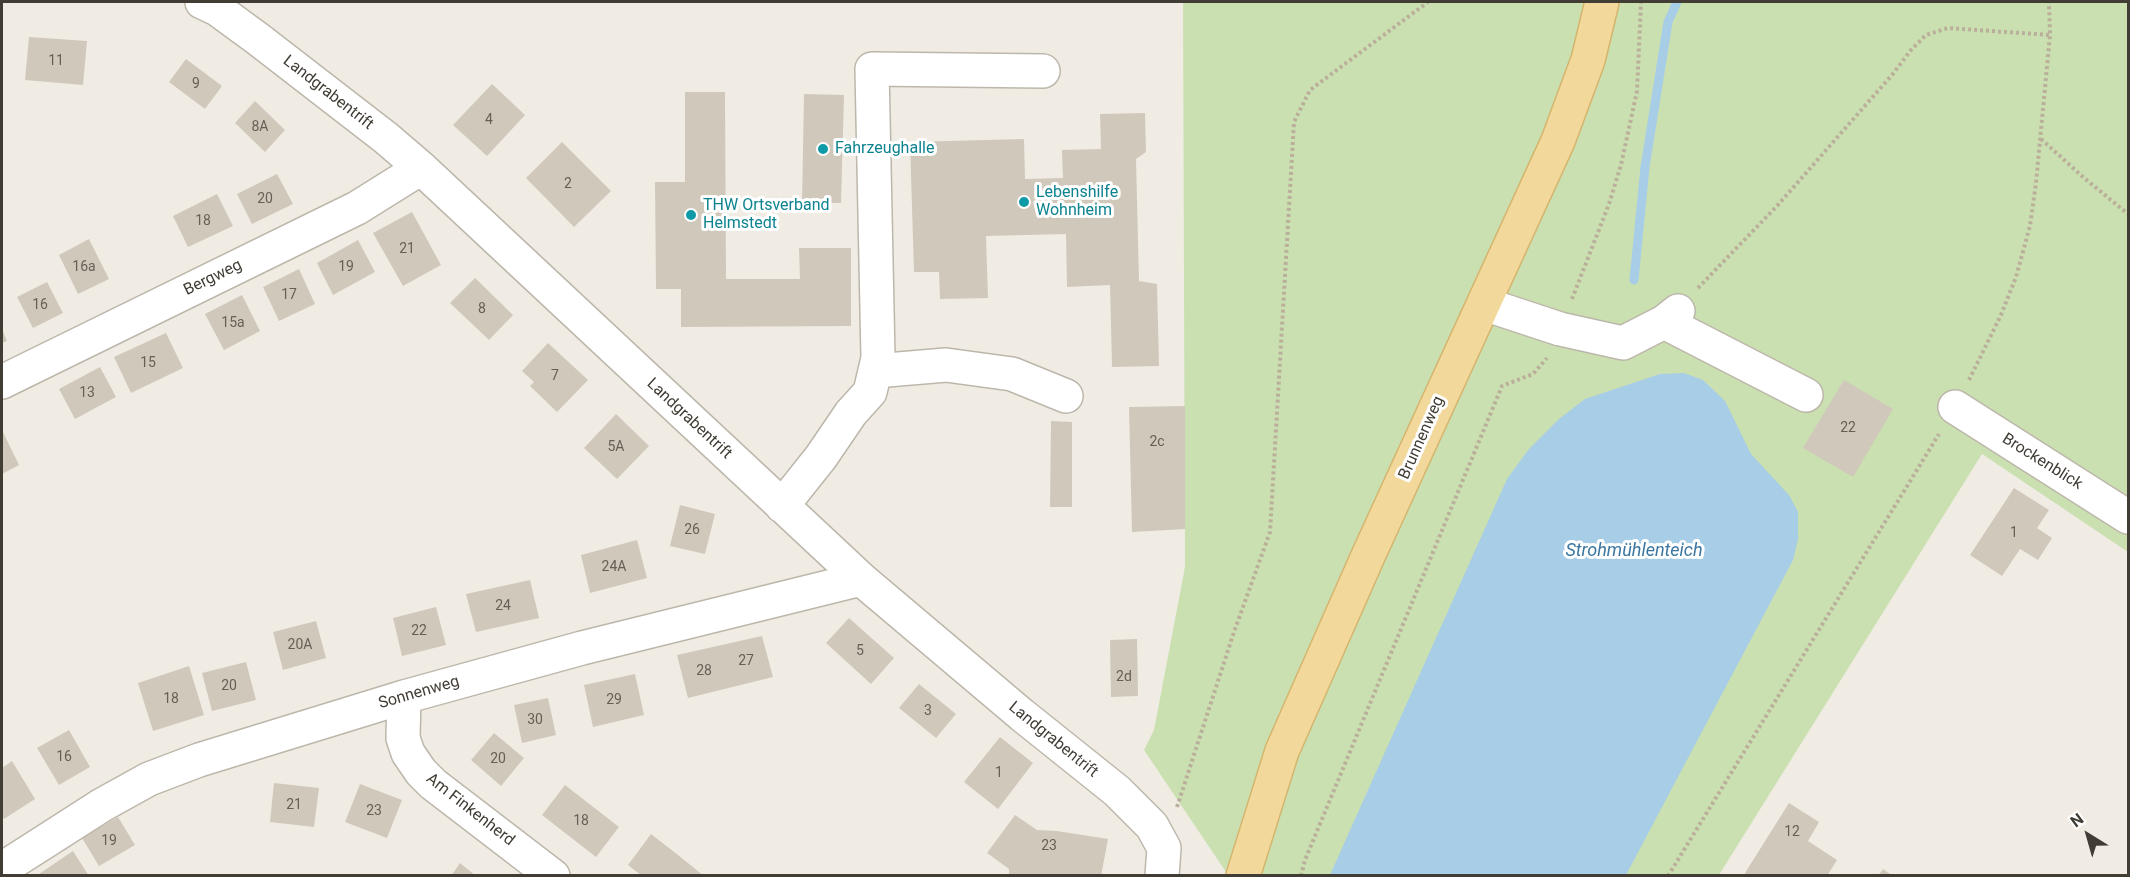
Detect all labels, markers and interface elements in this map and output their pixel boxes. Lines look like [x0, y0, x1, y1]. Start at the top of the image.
street label: Landgrabentrift [279, 52, 377, 134]
house number: 11 [48, 53, 64, 69]
house number: 9 [192, 76, 200, 92]
house number: 4 [485, 112, 493, 128]
house number: 8A [251, 119, 269, 135]
place label: Fahrzeughalle [835, 139, 934, 159]
marker: Fahrzeughalle [816, 142, 830, 156]
house number: 2 [564, 176, 572, 192]
place label: Lebenshilfe Wohnheim [1036, 183, 1118, 221]
house number: 20 [257, 191, 273, 207]
marker: Lebenshilfe Wohnheim [1017, 195, 1031, 209]
place label: THW Ortsverband Helmstedt [703, 196, 830, 234]
marker: THW Ortsverband Helmstedt [684, 208, 698, 222]
house number: 18 [195, 213, 211, 229]
house number: 21 [399, 241, 415, 257]
street label: Bergweg [181, 256, 245, 300]
house number: 16a [72, 259, 96, 275]
house number: 19 [338, 259, 354, 275]
house number: 17 [281, 287, 297, 303]
house number: 16 [32, 297, 48, 313]
house number: 8 [478, 301, 486, 317]
house number: 15a [221, 315, 245, 331]
house number: 15 [140, 355, 156, 371]
house number: 7 [551, 368, 559, 384]
street label: Landgrabentrift [642, 375, 736, 463]
house number: 13 [79, 385, 95, 401]
street label: Brunnenweg [1395, 394, 1449, 482]
house number: 22 [1840, 420, 1856, 436]
street label: Brockenblick [1998, 430, 2086, 494]
house number: 2c [1149, 434, 1165, 450]
house number: 5A [607, 439, 625, 455]
house number: 26 [684, 522, 700, 538]
house number: 1 [2010, 525, 2018, 541]
water label: Strohmühlenteich [1565, 540, 1703, 562]
house number: 24A [602, 559, 626, 575]
house number: 24 [495, 598, 511, 614]
house number: 22 [411, 623, 427, 639]
house number: 20A [288, 637, 312, 653]
house number: 5 [856, 643, 864, 659]
house number: 27 [738, 653, 754, 669]
house number: 28 [696, 663, 712, 679]
house number: 2d [1116, 669, 1132, 685]
street label: Sonnenweg [376, 672, 462, 714]
house number: 20 [221, 678, 237, 694]
house number: 18 [163, 691, 179, 707]
house number: 29 [606, 692, 622, 708]
street label: Landgrabentrift [1004, 698, 1102, 782]
house number: 3 [924, 703, 932, 719]
house number: 30 [527, 712, 543, 728]
house number: 16 [56, 749, 72, 765]
house number: 20 [490, 751, 506, 767]
house number: 1 [995, 765, 1003, 781]
street label: Am Finkenherd [422, 770, 518, 850]
house number: 21 [286, 797, 302, 813]
house number: 23 [366, 803, 382, 819]
north arrow [2058, 805, 2118, 865]
text: N [2067, 809, 2087, 831]
house number: 18 [573, 813, 589, 829]
house number: 12 [1784, 824, 1800, 840]
house number: 19 [101, 833, 117, 849]
house number: 23 [1041, 838, 1057, 854]

